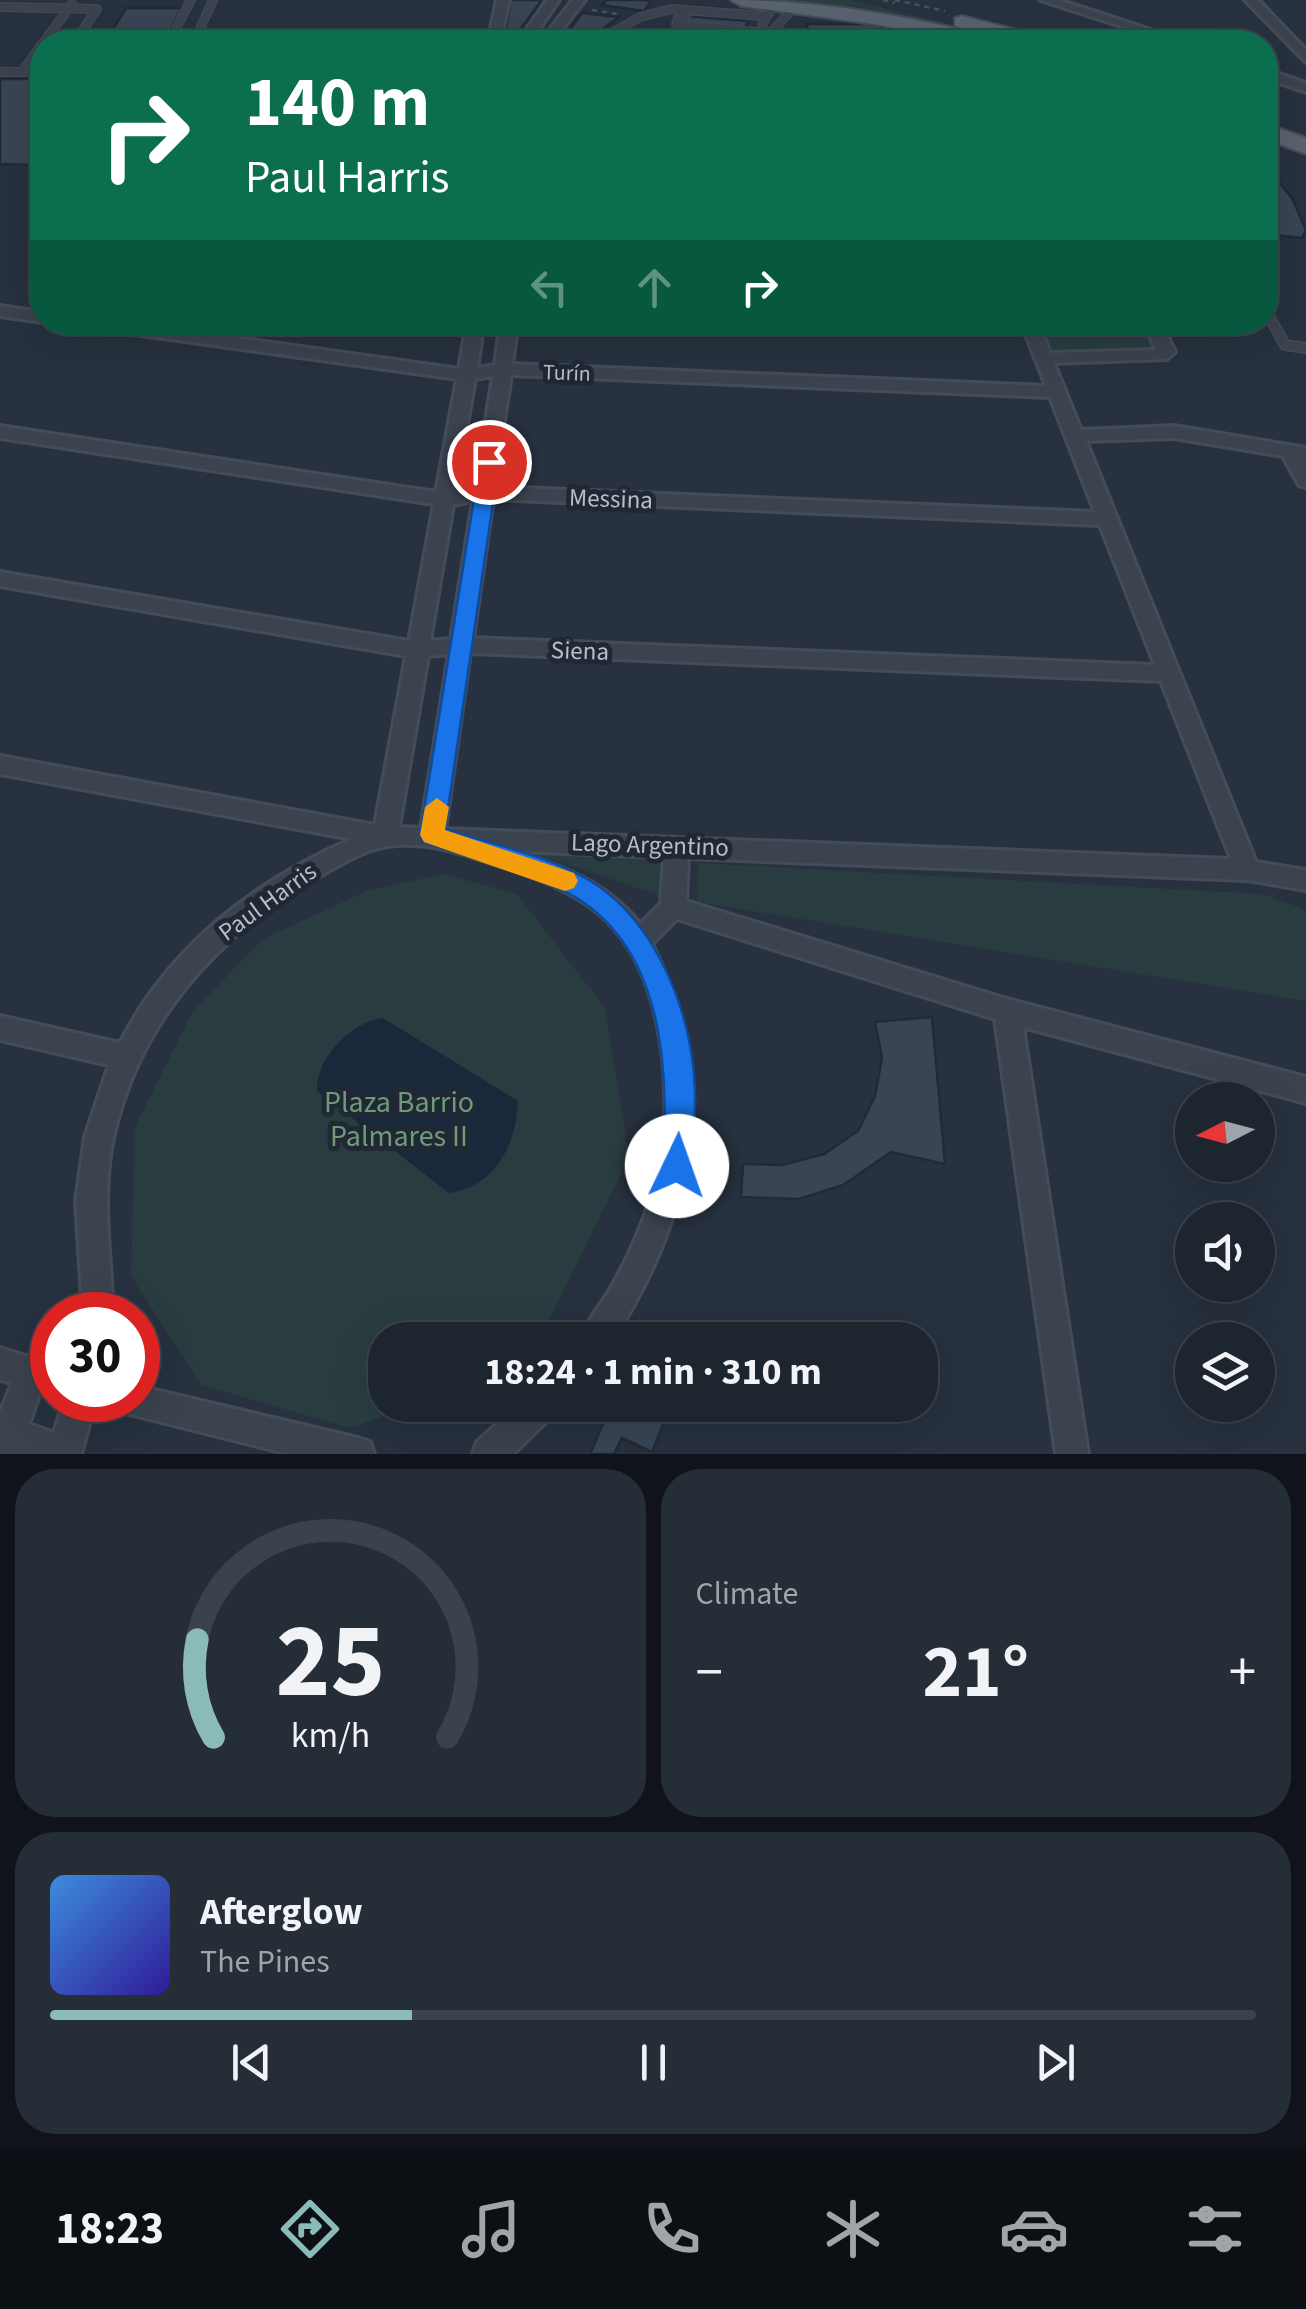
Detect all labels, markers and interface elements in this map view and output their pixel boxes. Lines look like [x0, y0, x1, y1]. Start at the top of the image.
text: 140 m [245, 53, 430, 153]
icon: right [80, 70, 210, 200]
text: Paul Harris [245, 146, 449, 210]
icon: left [522, 260, 577, 315]
icon: ahead [627, 260, 682, 315]
icon: right [732, 260, 787, 315]
street label: Turín [543, 356, 591, 390]
pin [447, 420, 532, 505]
icon: arrive [462, 435, 517, 490]
street label: Messina [568, 480, 654, 518]
street label: Siena [550, 632, 610, 670]
street label: Lago Argentino [571, 824, 729, 866]
street label: Paul Harris [211, 854, 324, 950]
park label: Plaza Barrio Palmares II [324, 1081, 474, 1158]
north arrow [1175, 1082, 1275, 1182]
map controls [1175, 1082, 1275, 1422]
position arrow [625, 1114, 729, 1218]
button: sound [1175, 1202, 1275, 1302]
speed limit sign: 30 [30, 1292, 160, 1422]
button: layers [1175, 1322, 1275, 1422]
text: 18:24 · 1 min · 310 m [484, 1345, 822, 1399]
text: Climate [696, 1571, 798, 1617]
text: 25 [275, 1589, 385, 1737]
text: 21° [922, 1619, 1029, 1726]
text: − [696, 1634, 723, 1712]
text: + [1229, 1634, 1256, 1712]
text: km/h [291, 1710, 370, 1761]
text: Afterglow [200, 1885, 363, 1939]
text: The Pines [200, 1939, 330, 1985]
icon: previous [224, 2035, 279, 2090]
icon: pause [626, 2035, 681, 2090]
icon: next [1028, 2035, 1083, 2090]
icon: directions [275, 2194, 345, 2264]
icon: music [456, 2194, 526, 2264]
icon: phone [637, 2194, 707, 2264]
icon: climate [818, 2194, 888, 2264]
icon: car [999, 2194, 1069, 2264]
icon: filters [1180, 2194, 1250, 2264]
text: 18:23 [56, 2197, 164, 2261]

